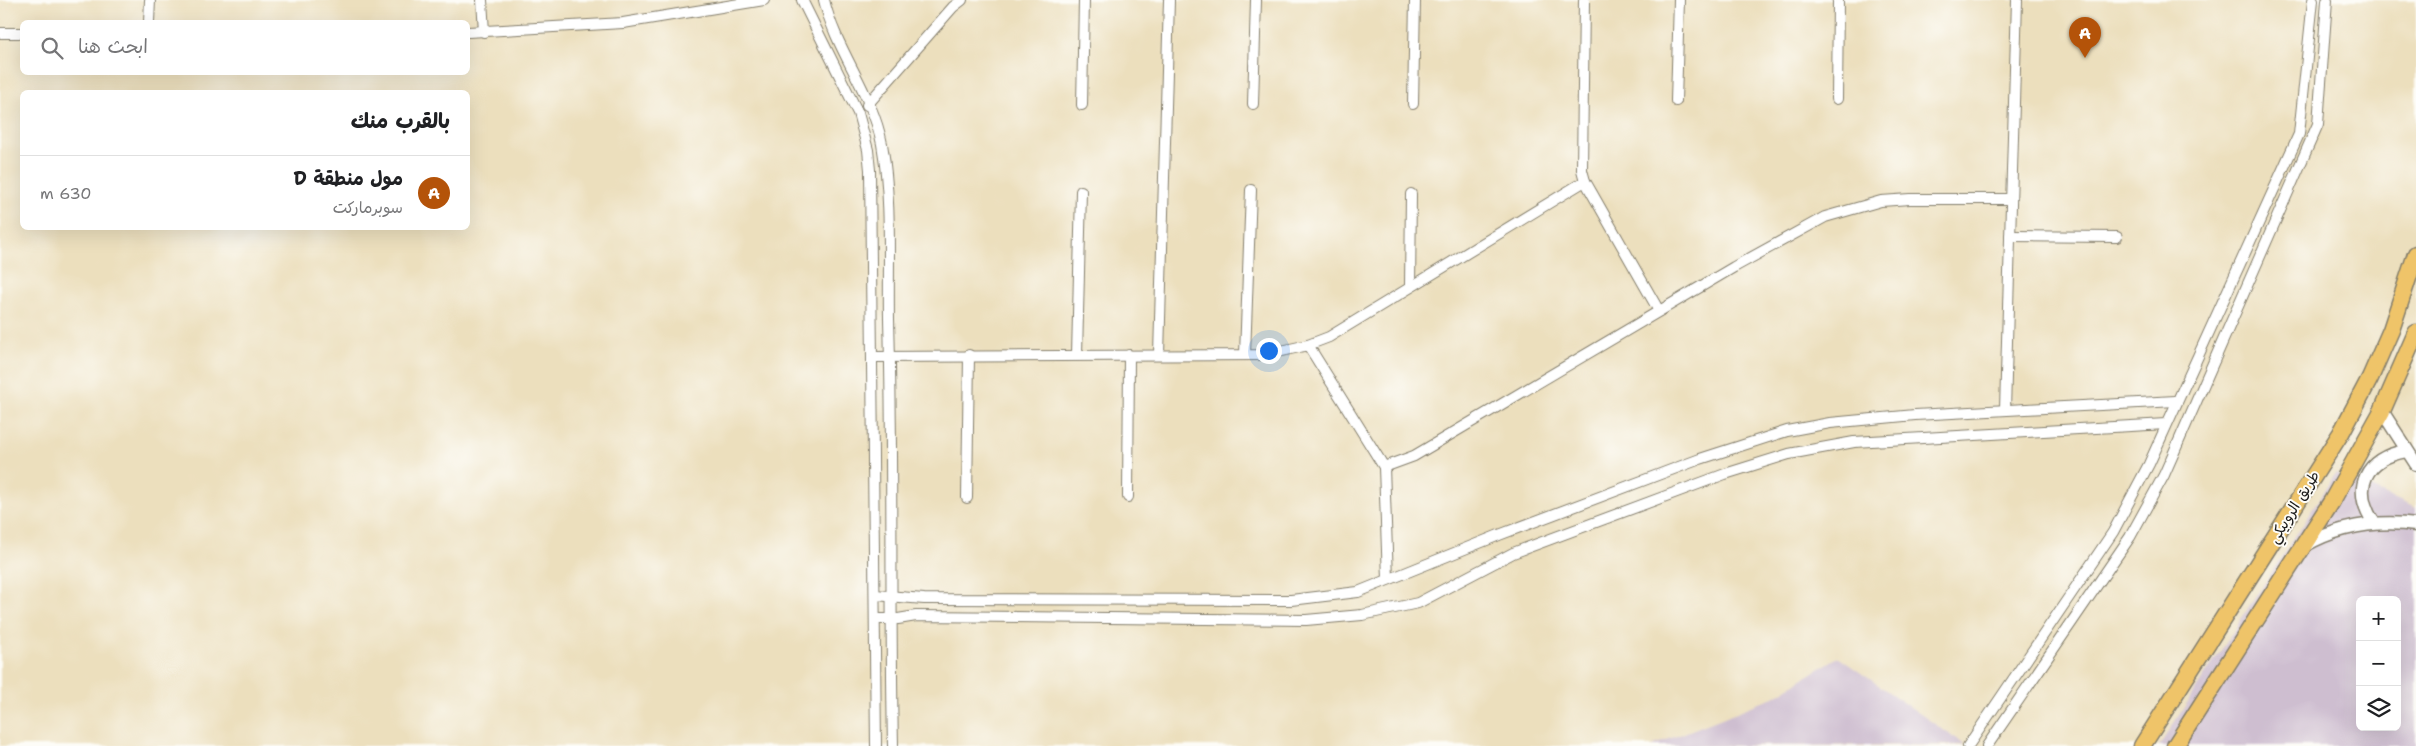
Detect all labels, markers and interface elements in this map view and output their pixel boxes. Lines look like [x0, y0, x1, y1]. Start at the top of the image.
pin: A [2069, 17, 2101, 58]
search box [20, 20, 470, 75]
icon: search [38, 34, 66, 62]
text: ابحث هنا [78, 34, 148, 59]
text: بالقرب منك [351, 107, 450, 135]
text: مول منطقة D [294, 166, 403, 191]
text: 630 m [40, 183, 92, 204]
text: A [428, 183, 440, 204]
text: سوبرماركت [333, 197, 403, 218]
your location [1256, 338, 1282, 364]
street label: طريق الروبيكي [2264, 467, 2327, 549]
map controls [2356, 596, 2401, 731]
button: + [2356, 596, 2401, 641]
button: − [2356, 641, 2401, 686]
button: layers [2356, 686, 2401, 731]

